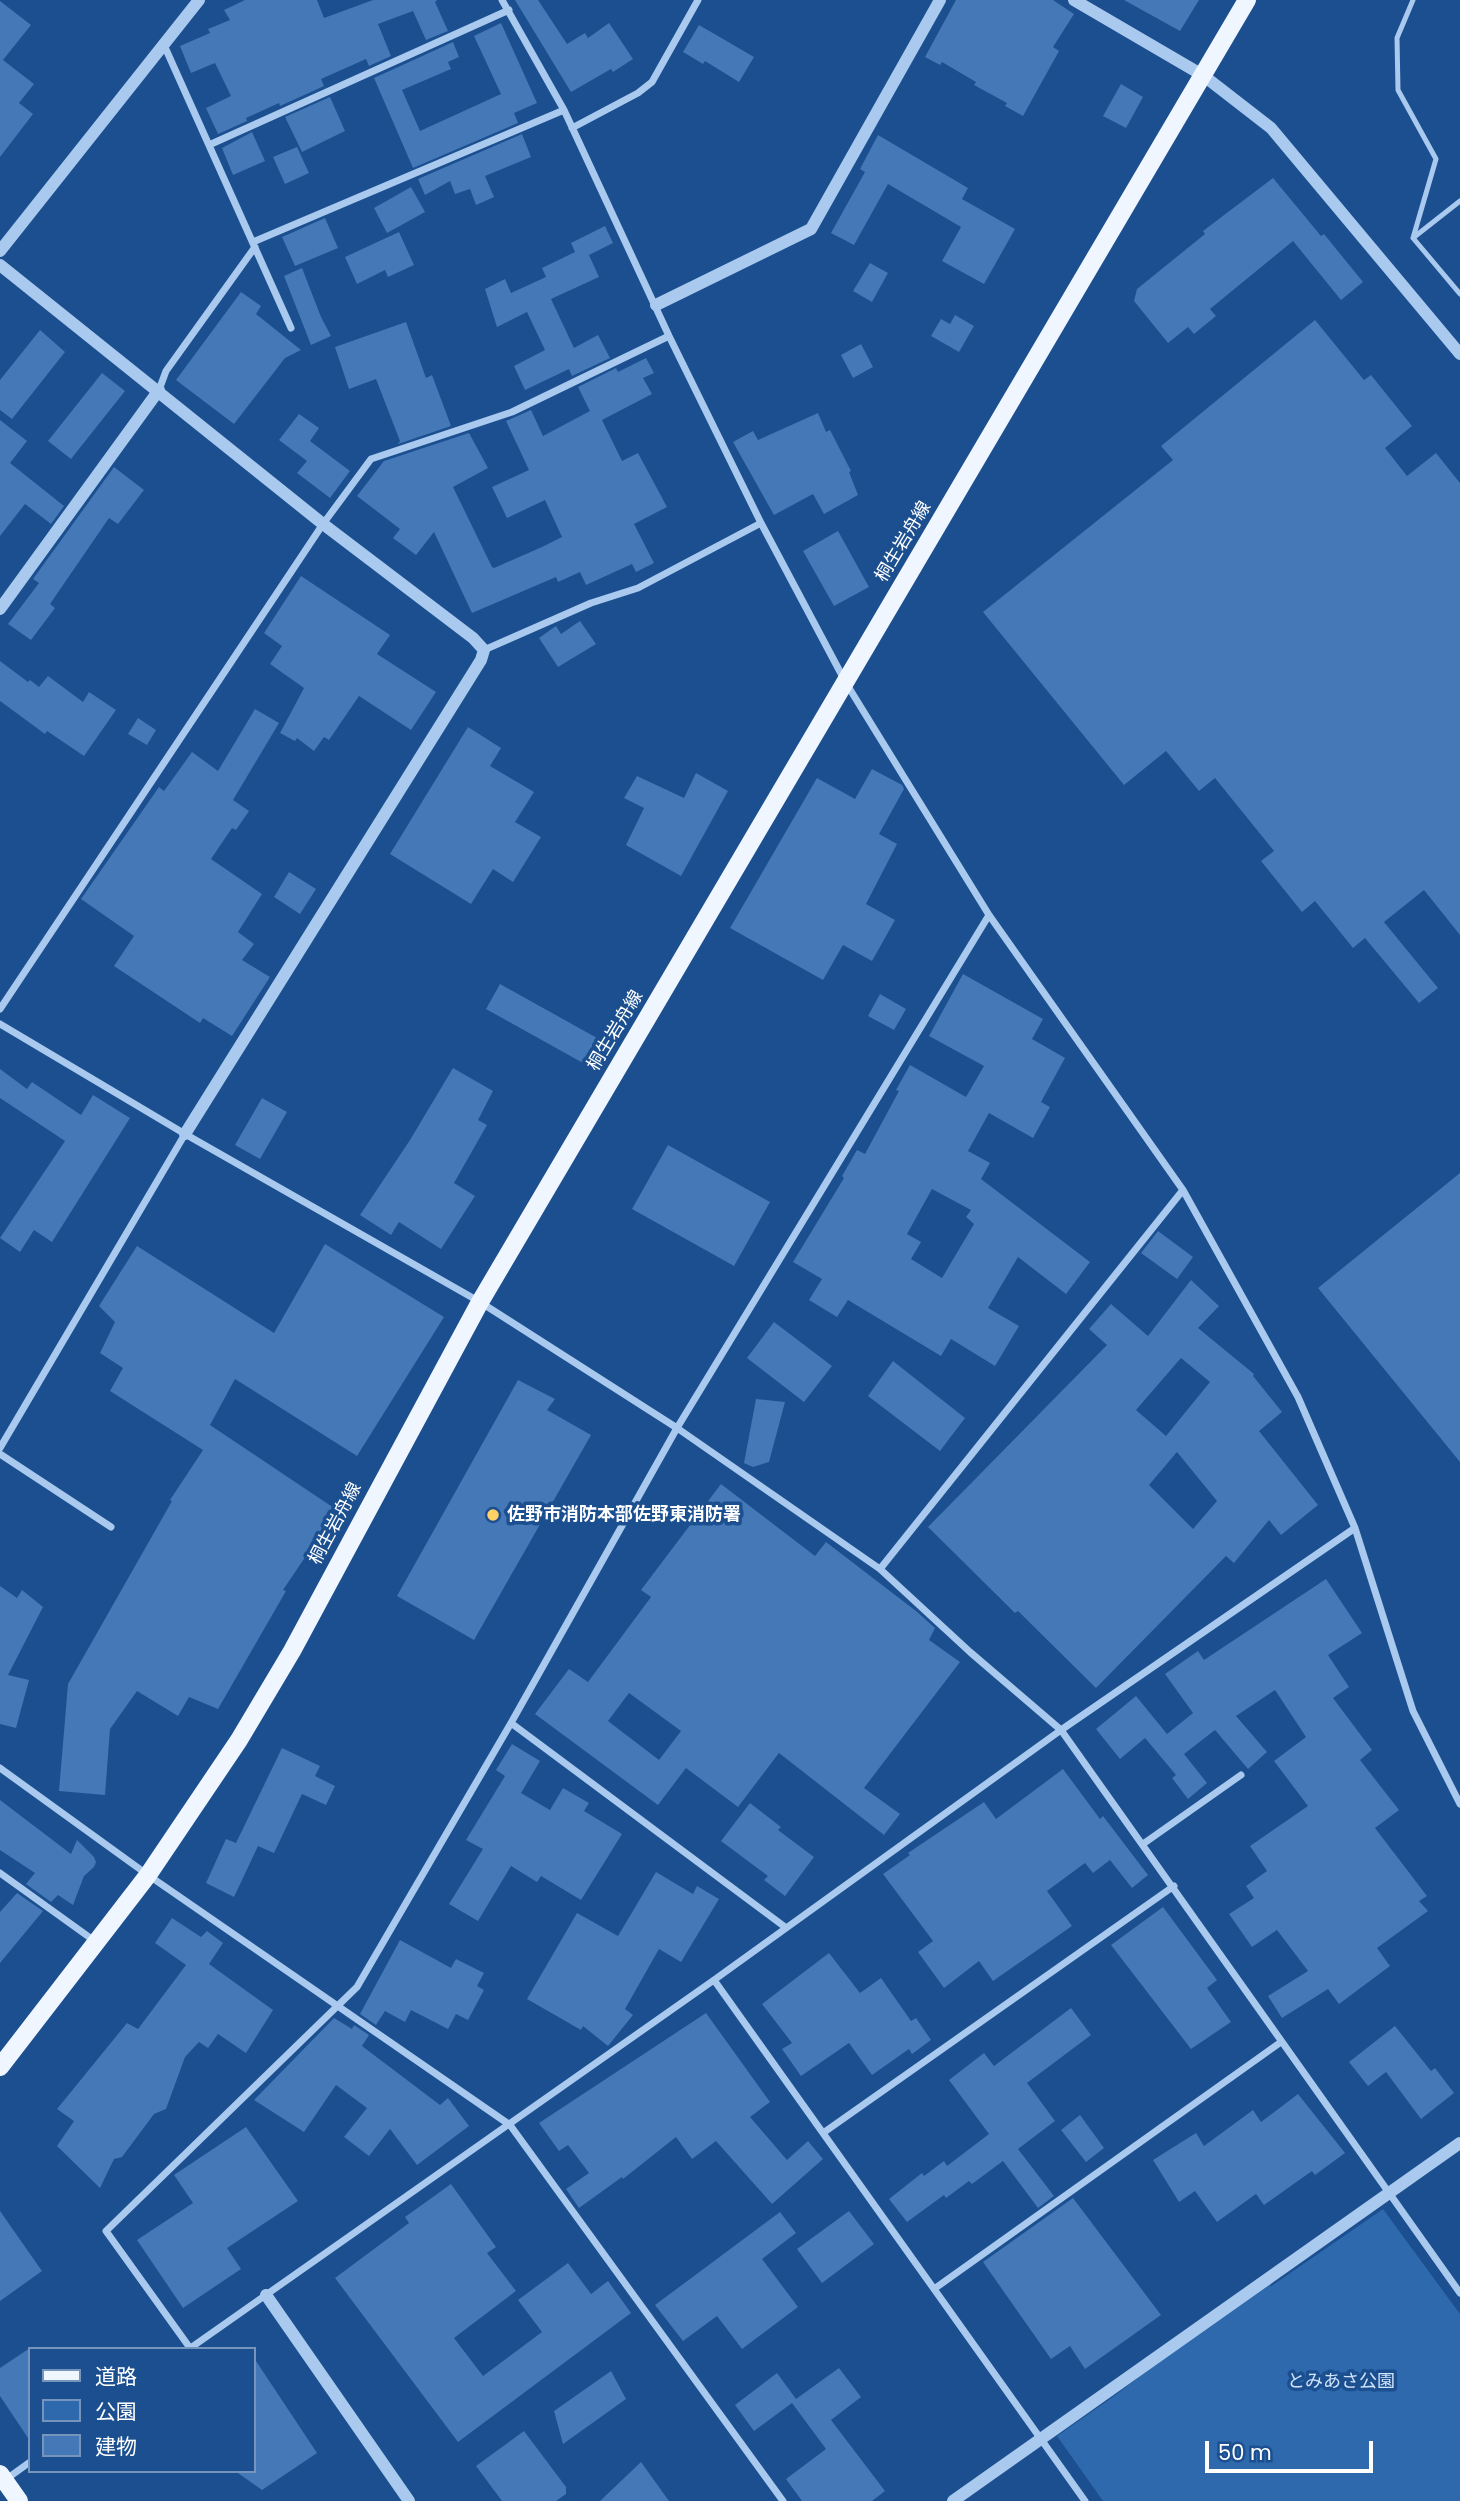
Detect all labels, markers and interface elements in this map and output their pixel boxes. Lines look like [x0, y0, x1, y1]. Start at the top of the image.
street label: 桐生岩舟線 [872, 498, 936, 586]
street label: 桐生岩舟線 [584, 987, 648, 1075]
street label: 桐生岩舟線 [305, 1479, 367, 1569]
place label: 佐野市消防本部佐野東消防署 [507, 1504, 741, 1526]
marker: 佐野市消防本部佐野東消防署 [485, 1507, 501, 1523]
legend [28, 2347, 256, 2473]
text: 道路 [95, 2362, 137, 2391]
park label: とみあさ公園 [1287, 2371, 1395, 2393]
text: 公園 [95, 2397, 137, 2426]
scale bar [1208, 2428, 1376, 2472]
text: 建物 [95, 2432, 137, 2461]
text: 50 m [1218, 2438, 1272, 2467]

